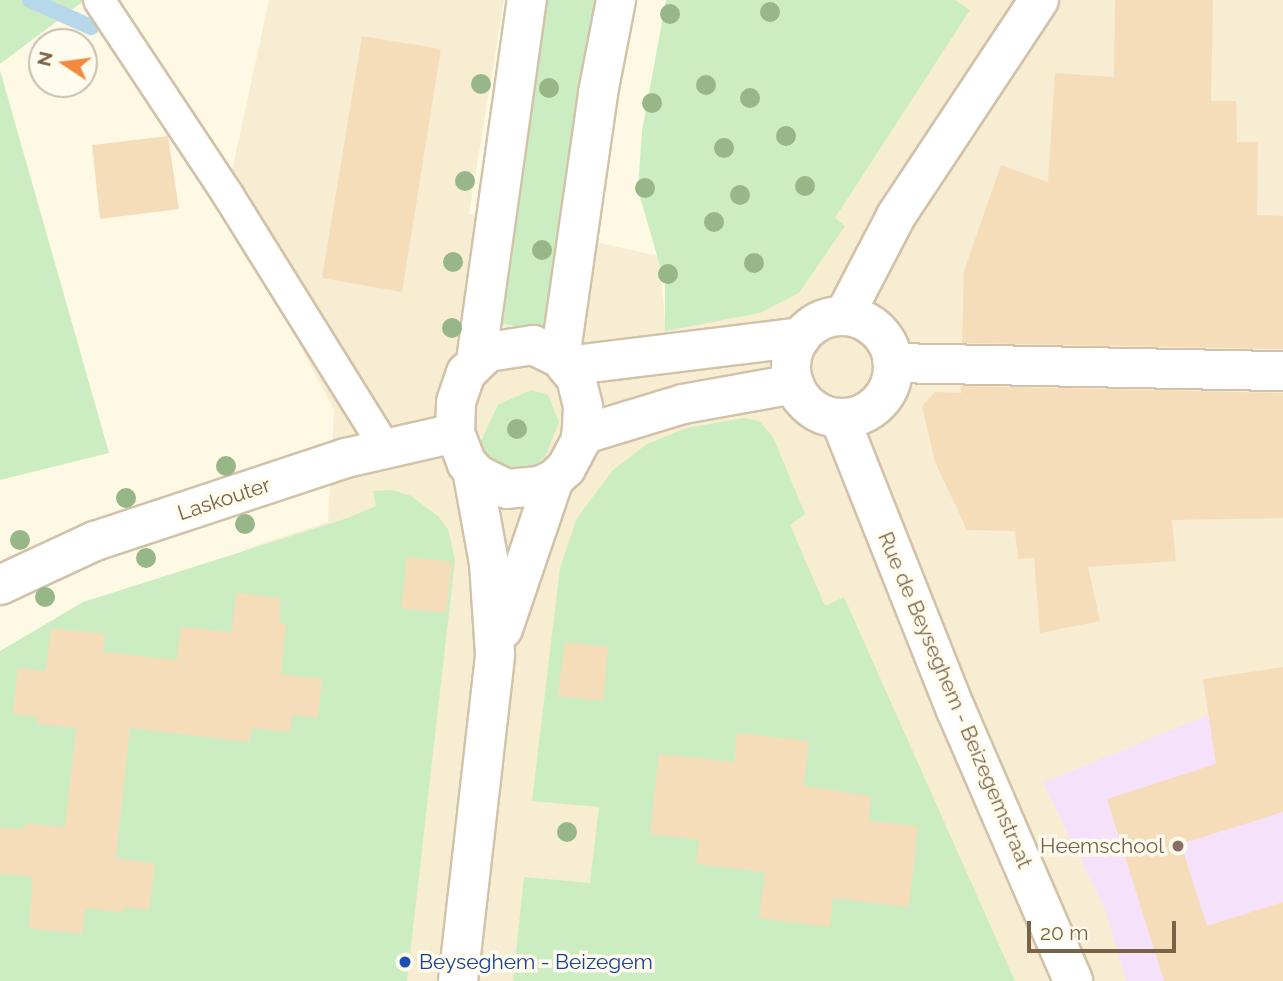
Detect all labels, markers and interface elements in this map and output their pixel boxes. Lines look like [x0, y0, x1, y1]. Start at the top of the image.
north arrow [28, 28, 98, 98]
text: N [32, 49, 57, 68]
street label: Laskouter [174, 472, 274, 526]
street label: Rue de Beyseghem - Beizegemstraat [873, 528, 1037, 872]
place label: Heemschool [1040, 833, 1164, 859]
marker: Heemschool [1170, 838, 1186, 854]
scale bar [1031, 908, 1180, 952]
text: 20 m [1040, 920, 1088, 945]
place label: Beyseghem - Beizegem [419, 949, 653, 975]
marker: Beyseghem - Beizegem [397, 954, 413, 970]

